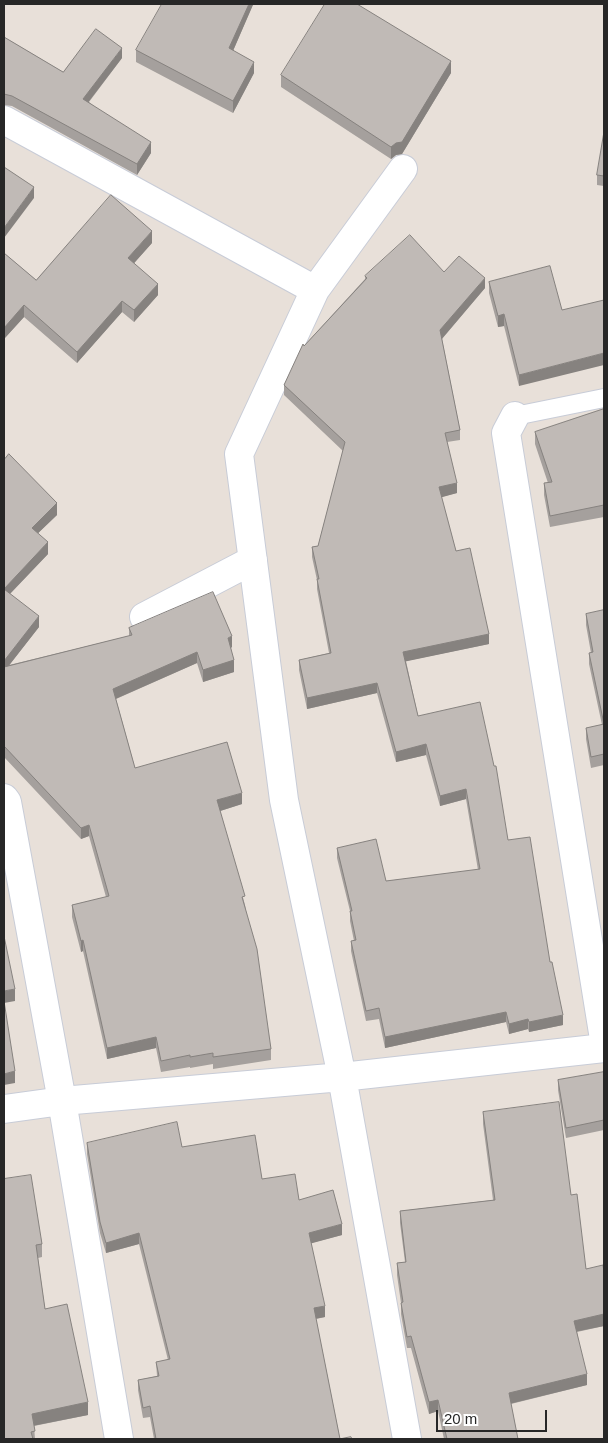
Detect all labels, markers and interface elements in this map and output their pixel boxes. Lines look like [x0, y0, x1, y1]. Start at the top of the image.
scale bar [438, 1400, 549, 1432]
text: 20 m [444, 1410, 477, 1427]

